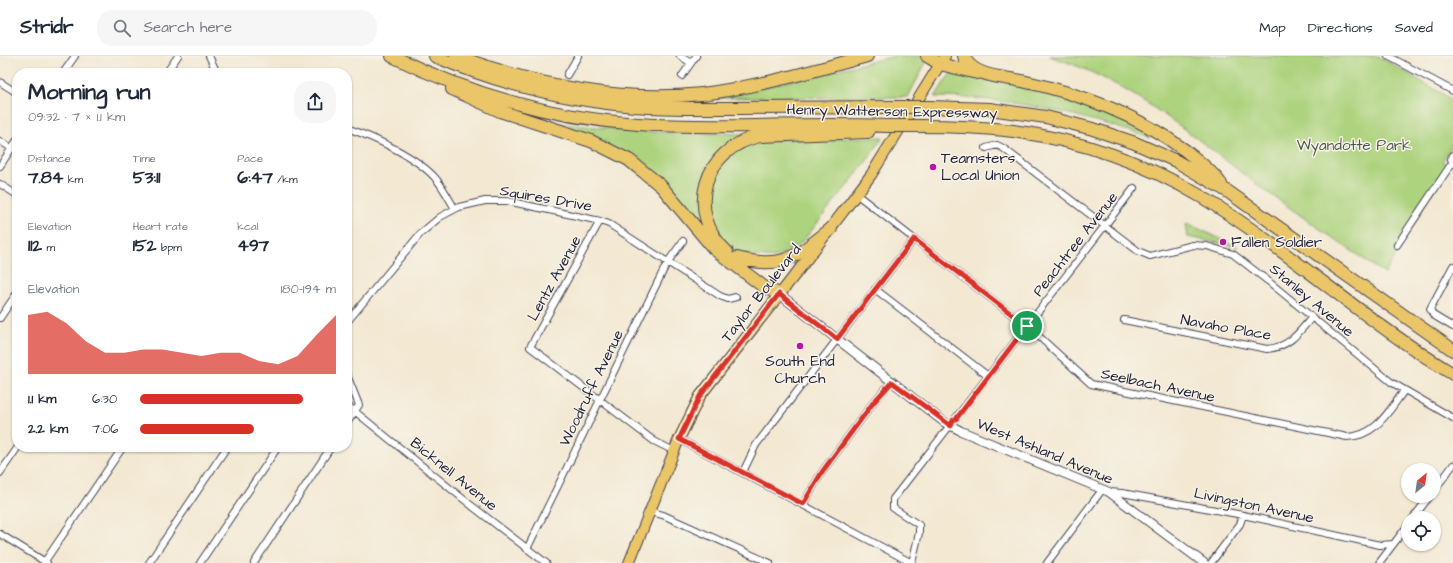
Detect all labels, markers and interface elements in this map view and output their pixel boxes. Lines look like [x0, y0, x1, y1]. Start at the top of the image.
search box [97, 10, 377, 46]
text: Stridr [20, 14, 73, 41]
icon: search [111, 17, 133, 39]
text: Search here [143, 17, 232, 38]
text: Map [1259, 18, 1286, 38]
text: Directions [1308, 18, 1373, 38]
text: Saved [1395, 18, 1433, 38]
text: Morning run [28, 77, 151, 108]
button: share [294, 81, 336, 123]
street label: Henry Watterson Expressway [786, 99, 998, 125]
text: 09:32 · 7 × 1.1 km [28, 108, 125, 126]
park label: Wyandotte Park [1297, 135, 1411, 157]
place label: Teamsters Local Union [941, 148, 1020, 186]
text: Distance [28, 151, 71, 166]
text: Time [133, 151, 156, 166]
text: Pace [237, 151, 263, 166]
marker: Teamsters Local Union [928, 162, 938, 172]
text: 7.84 [28, 166, 63, 190]
text: 53:11 [133, 166, 161, 190]
text: 6:47 [237, 166, 273, 190]
text: km [63, 172, 83, 187]
text: /km [273, 172, 298, 187]
street label: Squires Drive [498, 180, 594, 217]
street label: Peachtree Avenue [1028, 188, 1123, 301]
text: Elevation [28, 219, 71, 234]
text: Heart rate [133, 219, 188, 234]
text: kcal [237, 219, 258, 234]
street label: Lentz Avenue [522, 232, 586, 325]
place label: Fallen Soldier [1231, 232, 1322, 253]
text: 112 [28, 234, 42, 258]
text: 152 [133, 234, 157, 258]
text: 497 [237, 234, 269, 258]
marker: Fallen Soldier [1218, 237, 1228, 247]
text: m [42, 240, 55, 255]
text: bpm [157, 240, 182, 255]
street label: Taylor Boulevard [717, 240, 807, 347]
street label: Stanley Avenue [1264, 259, 1358, 343]
text: Elevation [28, 280, 79, 298]
text: 180–194 m [280, 280, 336, 298]
pin [1010, 309, 1044, 343]
street label: Navaho Place [1179, 309, 1273, 346]
icon: arrive [1016, 315, 1038, 337]
street label: Woodruff Avenue [554, 326, 629, 450]
marker: South End Church [795, 341, 805, 351]
place label: South End Church [765, 351, 835, 389]
street label: Seelbach Avenue [1099, 363, 1217, 408]
text: 1.1 km [28, 390, 56, 408]
text: 6:30 [92, 390, 117, 408]
street label: West Ashland Avenue [973, 413, 1116, 490]
text: 2.2 km [28, 420, 68, 438]
text: 7:06 [92, 420, 119, 438]
street label: Bicknell Avenue [406, 433, 502, 516]
north arrow [1401, 463, 1441, 503]
map controls [1401, 463, 1441, 551]
street label: Livingston Avenue [1192, 483, 1316, 529]
button: locate [1401, 511, 1441, 551]

